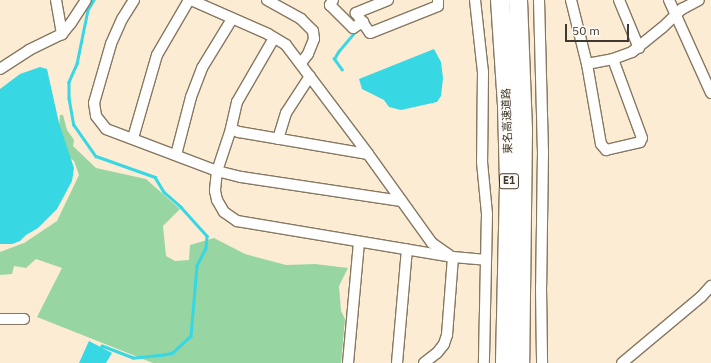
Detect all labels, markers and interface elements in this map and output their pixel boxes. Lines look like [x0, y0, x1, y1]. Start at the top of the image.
scale bar [567, 16, 631, 42]
text: 50 m [572, 23, 600, 38]
street label: 東名高速道路 [499, 88, 515, 154]
road number: E1 [498, 173, 520, 189]

